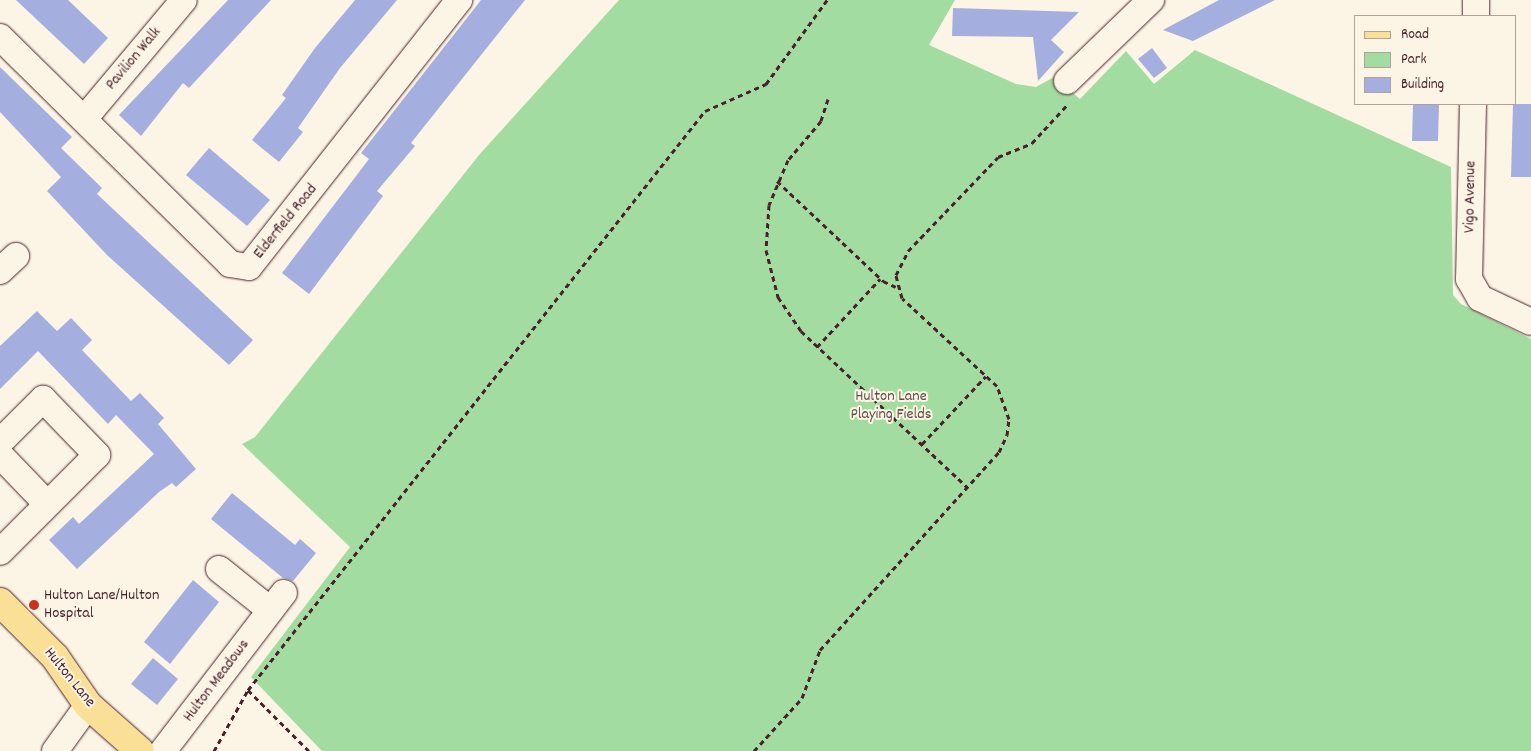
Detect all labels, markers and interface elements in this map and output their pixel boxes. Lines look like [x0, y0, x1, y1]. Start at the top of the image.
legend [1354, 15, 1516, 105]
street label: Pavilion Walk [102, 24, 166, 94]
text: Road [1401, 24, 1429, 46]
text: Park [1401, 49, 1427, 71]
text: Building [1401, 74, 1444, 96]
street label: Vigo Avenue [1461, 161, 1481, 233]
street label: Elderfield Road [250, 181, 322, 263]
park label: Hulton Lane Playing Fields [850, 387, 932, 425]
place label: Hulton Lane/Hulton Hospital [44, 586, 159, 624]
marker: Hulton Lane/Hulton Hospital [28, 599, 40, 611]
street label: Hulton Meadows [180, 636, 254, 726]
street label: Hulton Lane [39, 644, 99, 712]

